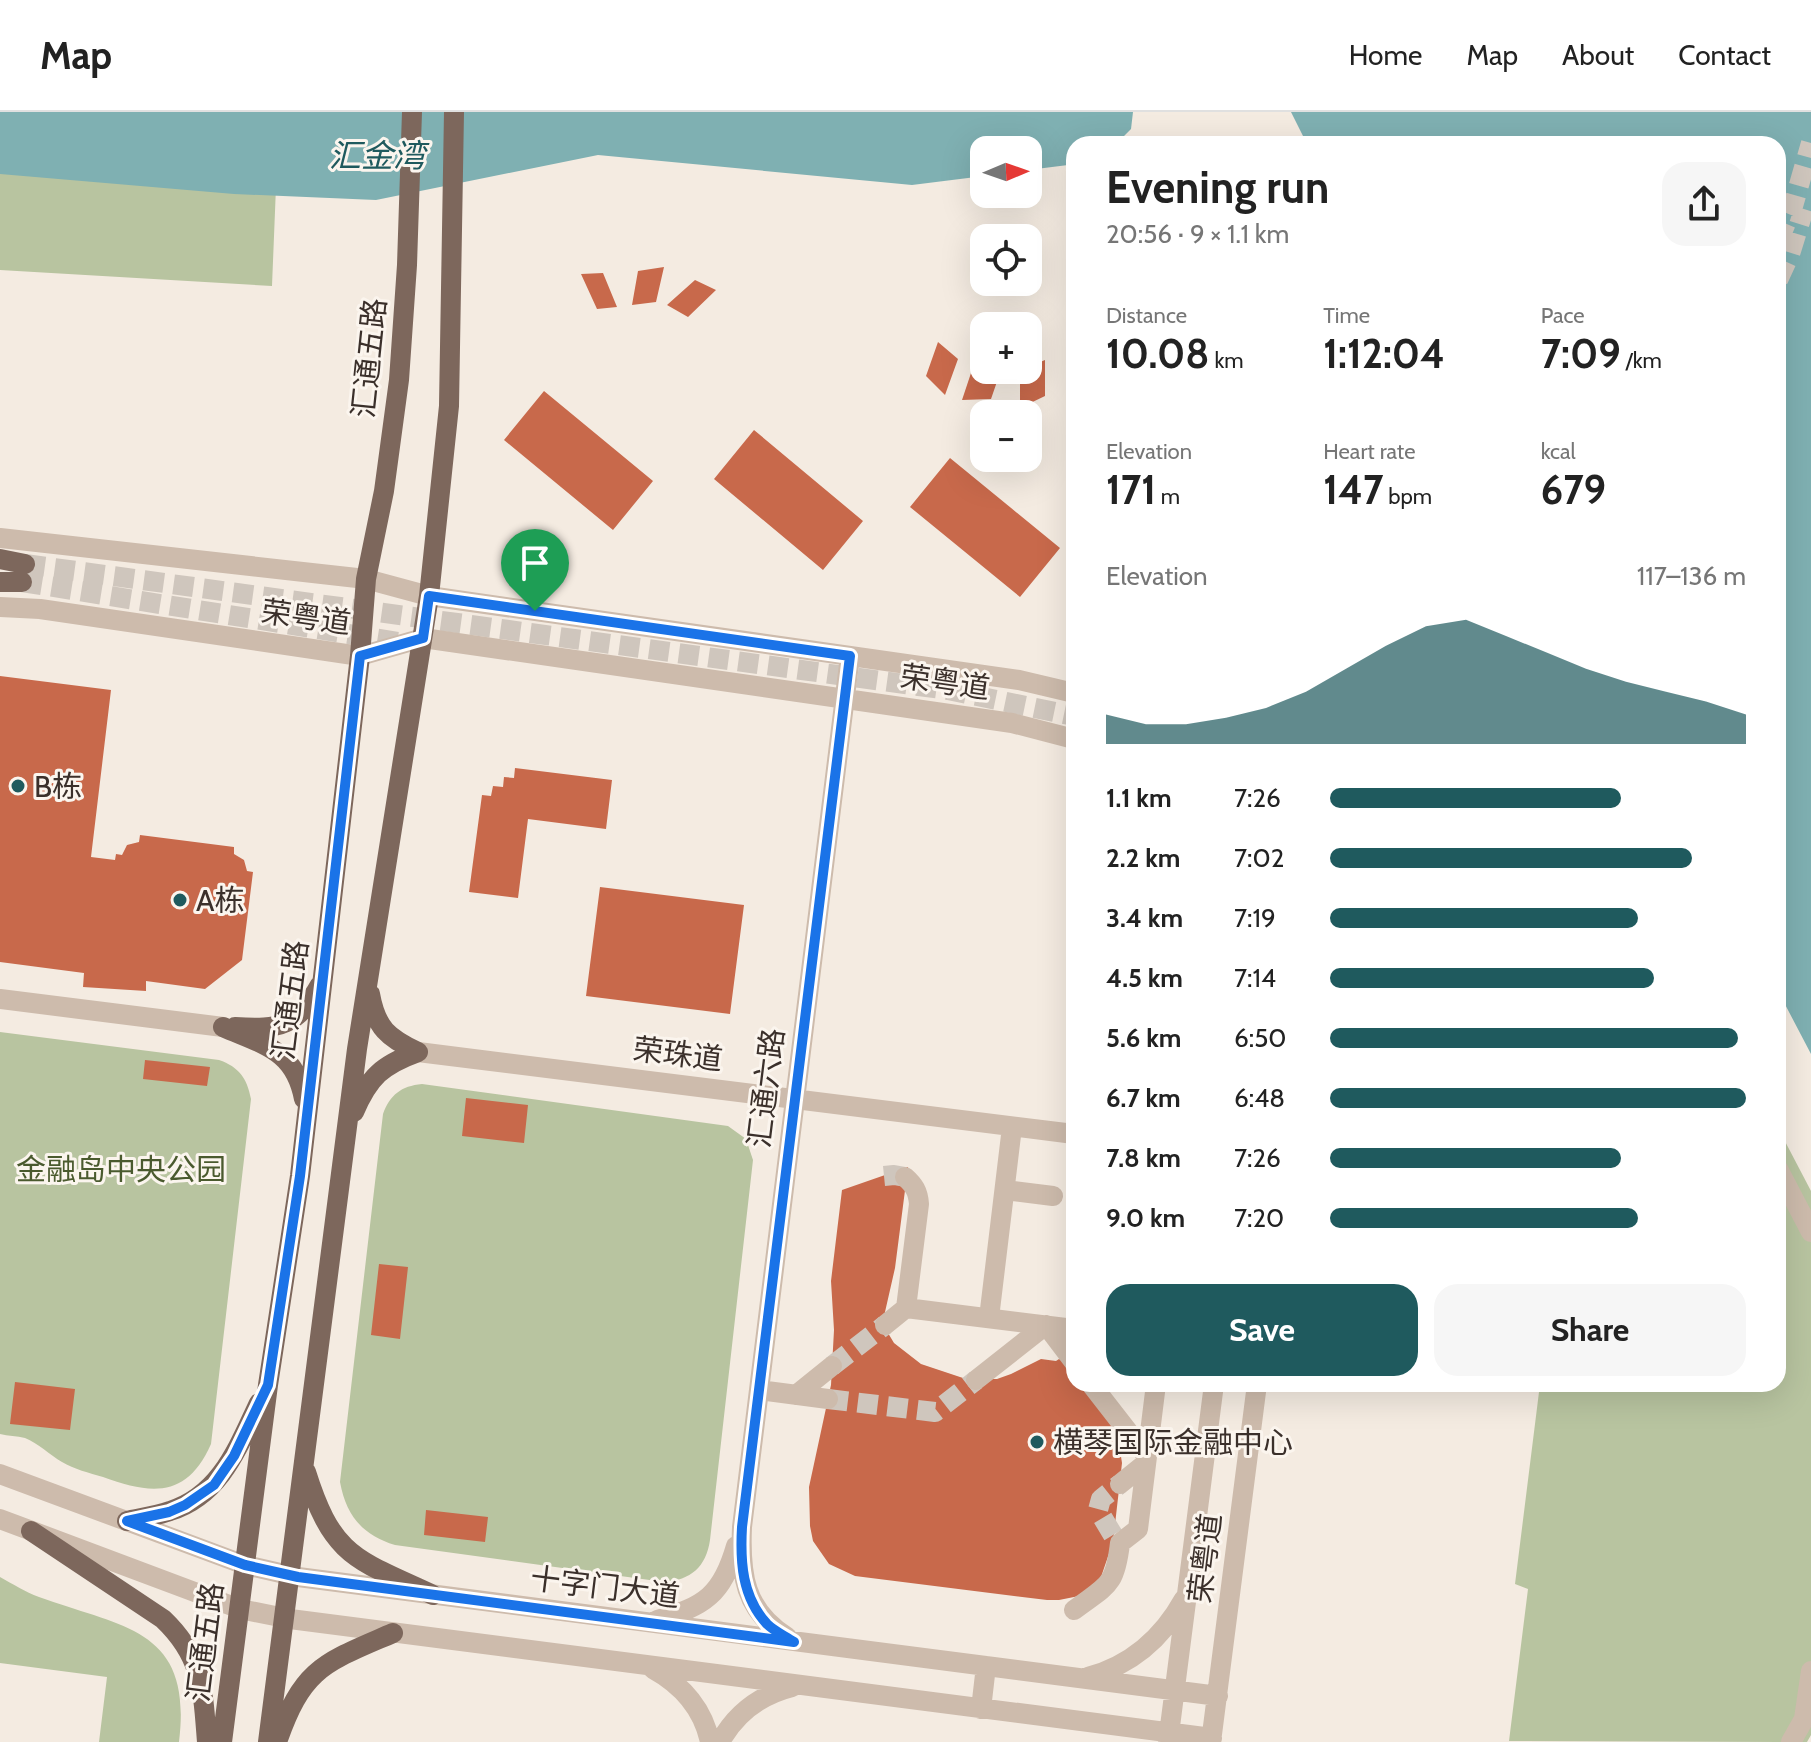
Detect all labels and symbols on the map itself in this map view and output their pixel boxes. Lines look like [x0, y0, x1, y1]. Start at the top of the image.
water label: 汇金湾 [329, 136, 430, 175]
north arrow [970, 136, 1042, 208]
street label: 汇通五路 [344, 296, 394, 420]
pin [501, 529, 569, 611]
street label: 荣粤道 [259, 592, 353, 642]
street label: 荣粤道 [898, 657, 992, 707]
place label: B栋 [34, 768, 82, 805]
marker: B栋 [9, 777, 27, 795]
place label: A栋 [196, 882, 244, 919]
marker: A栋 [171, 891, 189, 909]
street label: 汇通五路 [264, 938, 316, 1062]
street label: 汇通六路 [740, 1026, 792, 1150]
street label: 荣珠道 [631, 1030, 725, 1078]
park label: 金融岛中央公园 [16, 1151, 226, 1188]
place label: 横琴国际金融中心 [1053, 1424, 1293, 1461]
marker: 横琴国际金融中心 [1028, 1433, 1046, 1451]
street label: 荣粤道 [1181, 1511, 1229, 1605]
street label: 十字门大道 [528, 1559, 682, 1615]
street label: 汇通五路 [179, 1580, 231, 1704]

